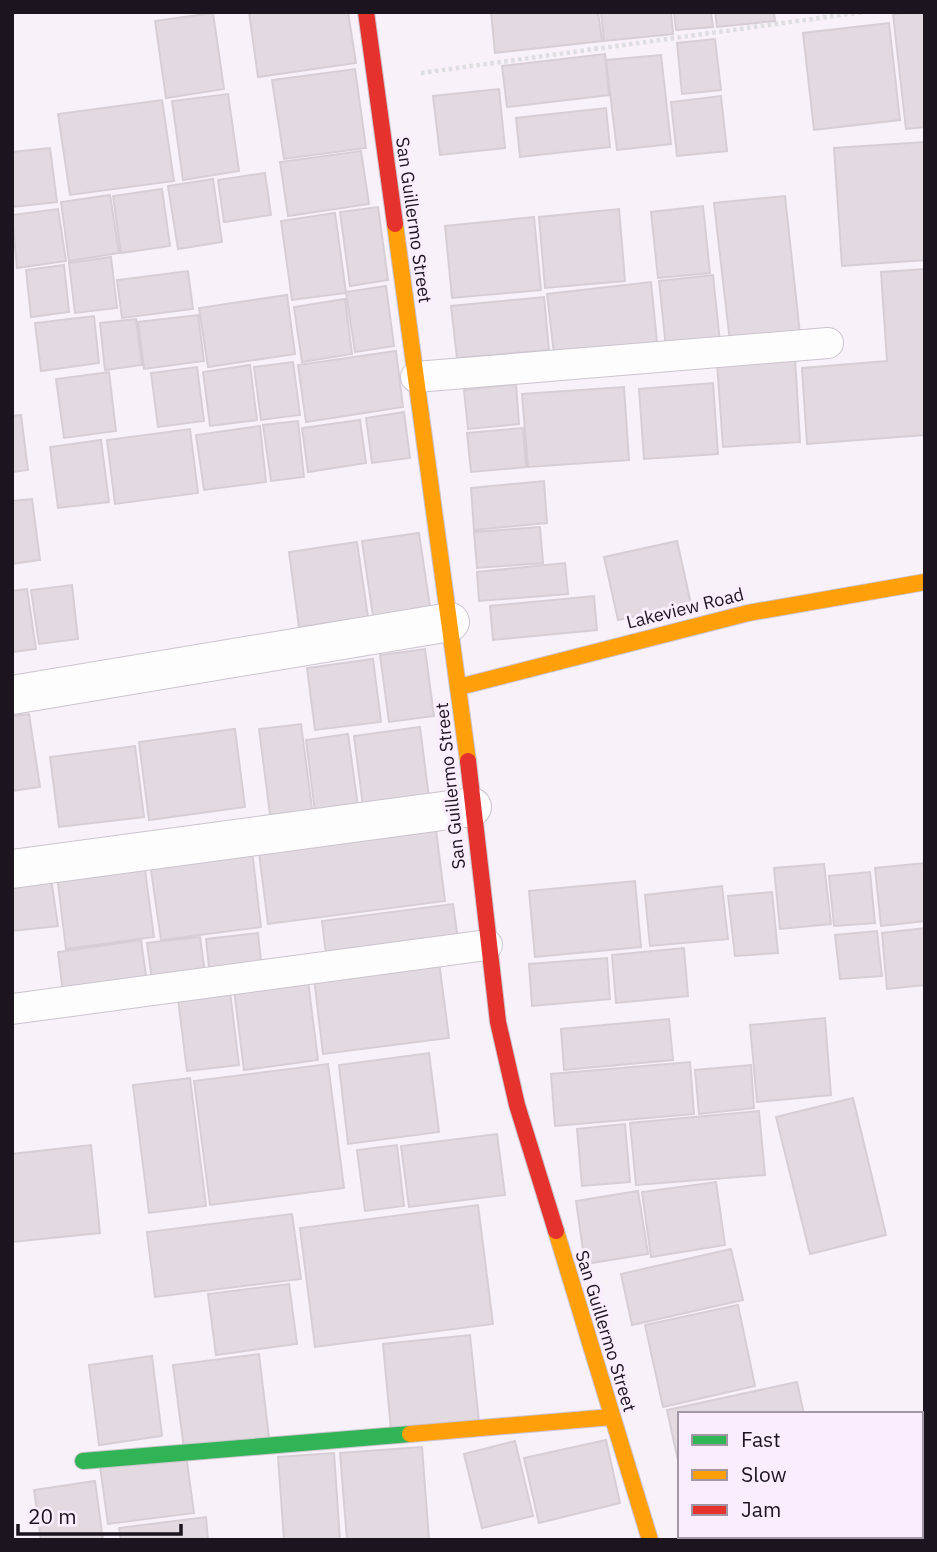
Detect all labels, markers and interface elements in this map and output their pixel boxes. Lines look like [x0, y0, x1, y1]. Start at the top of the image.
street label: San Guillermo Street [391, 136, 437, 304]
street label: Lakeview Road [624, 582, 746, 634]
street label: San Guillermo Street [430, 702, 470, 870]
street label: San Guillermo Street [571, 1248, 641, 1414]
legend [678, 1412, 923, 1538]
text: Fast [741, 1425, 781, 1453]
text: Slow [741, 1460, 787, 1488]
scale bar [18, 1492, 180, 1536]
text: Jam [741, 1495, 781, 1523]
text: 20 m [28, 1502, 77, 1530]

